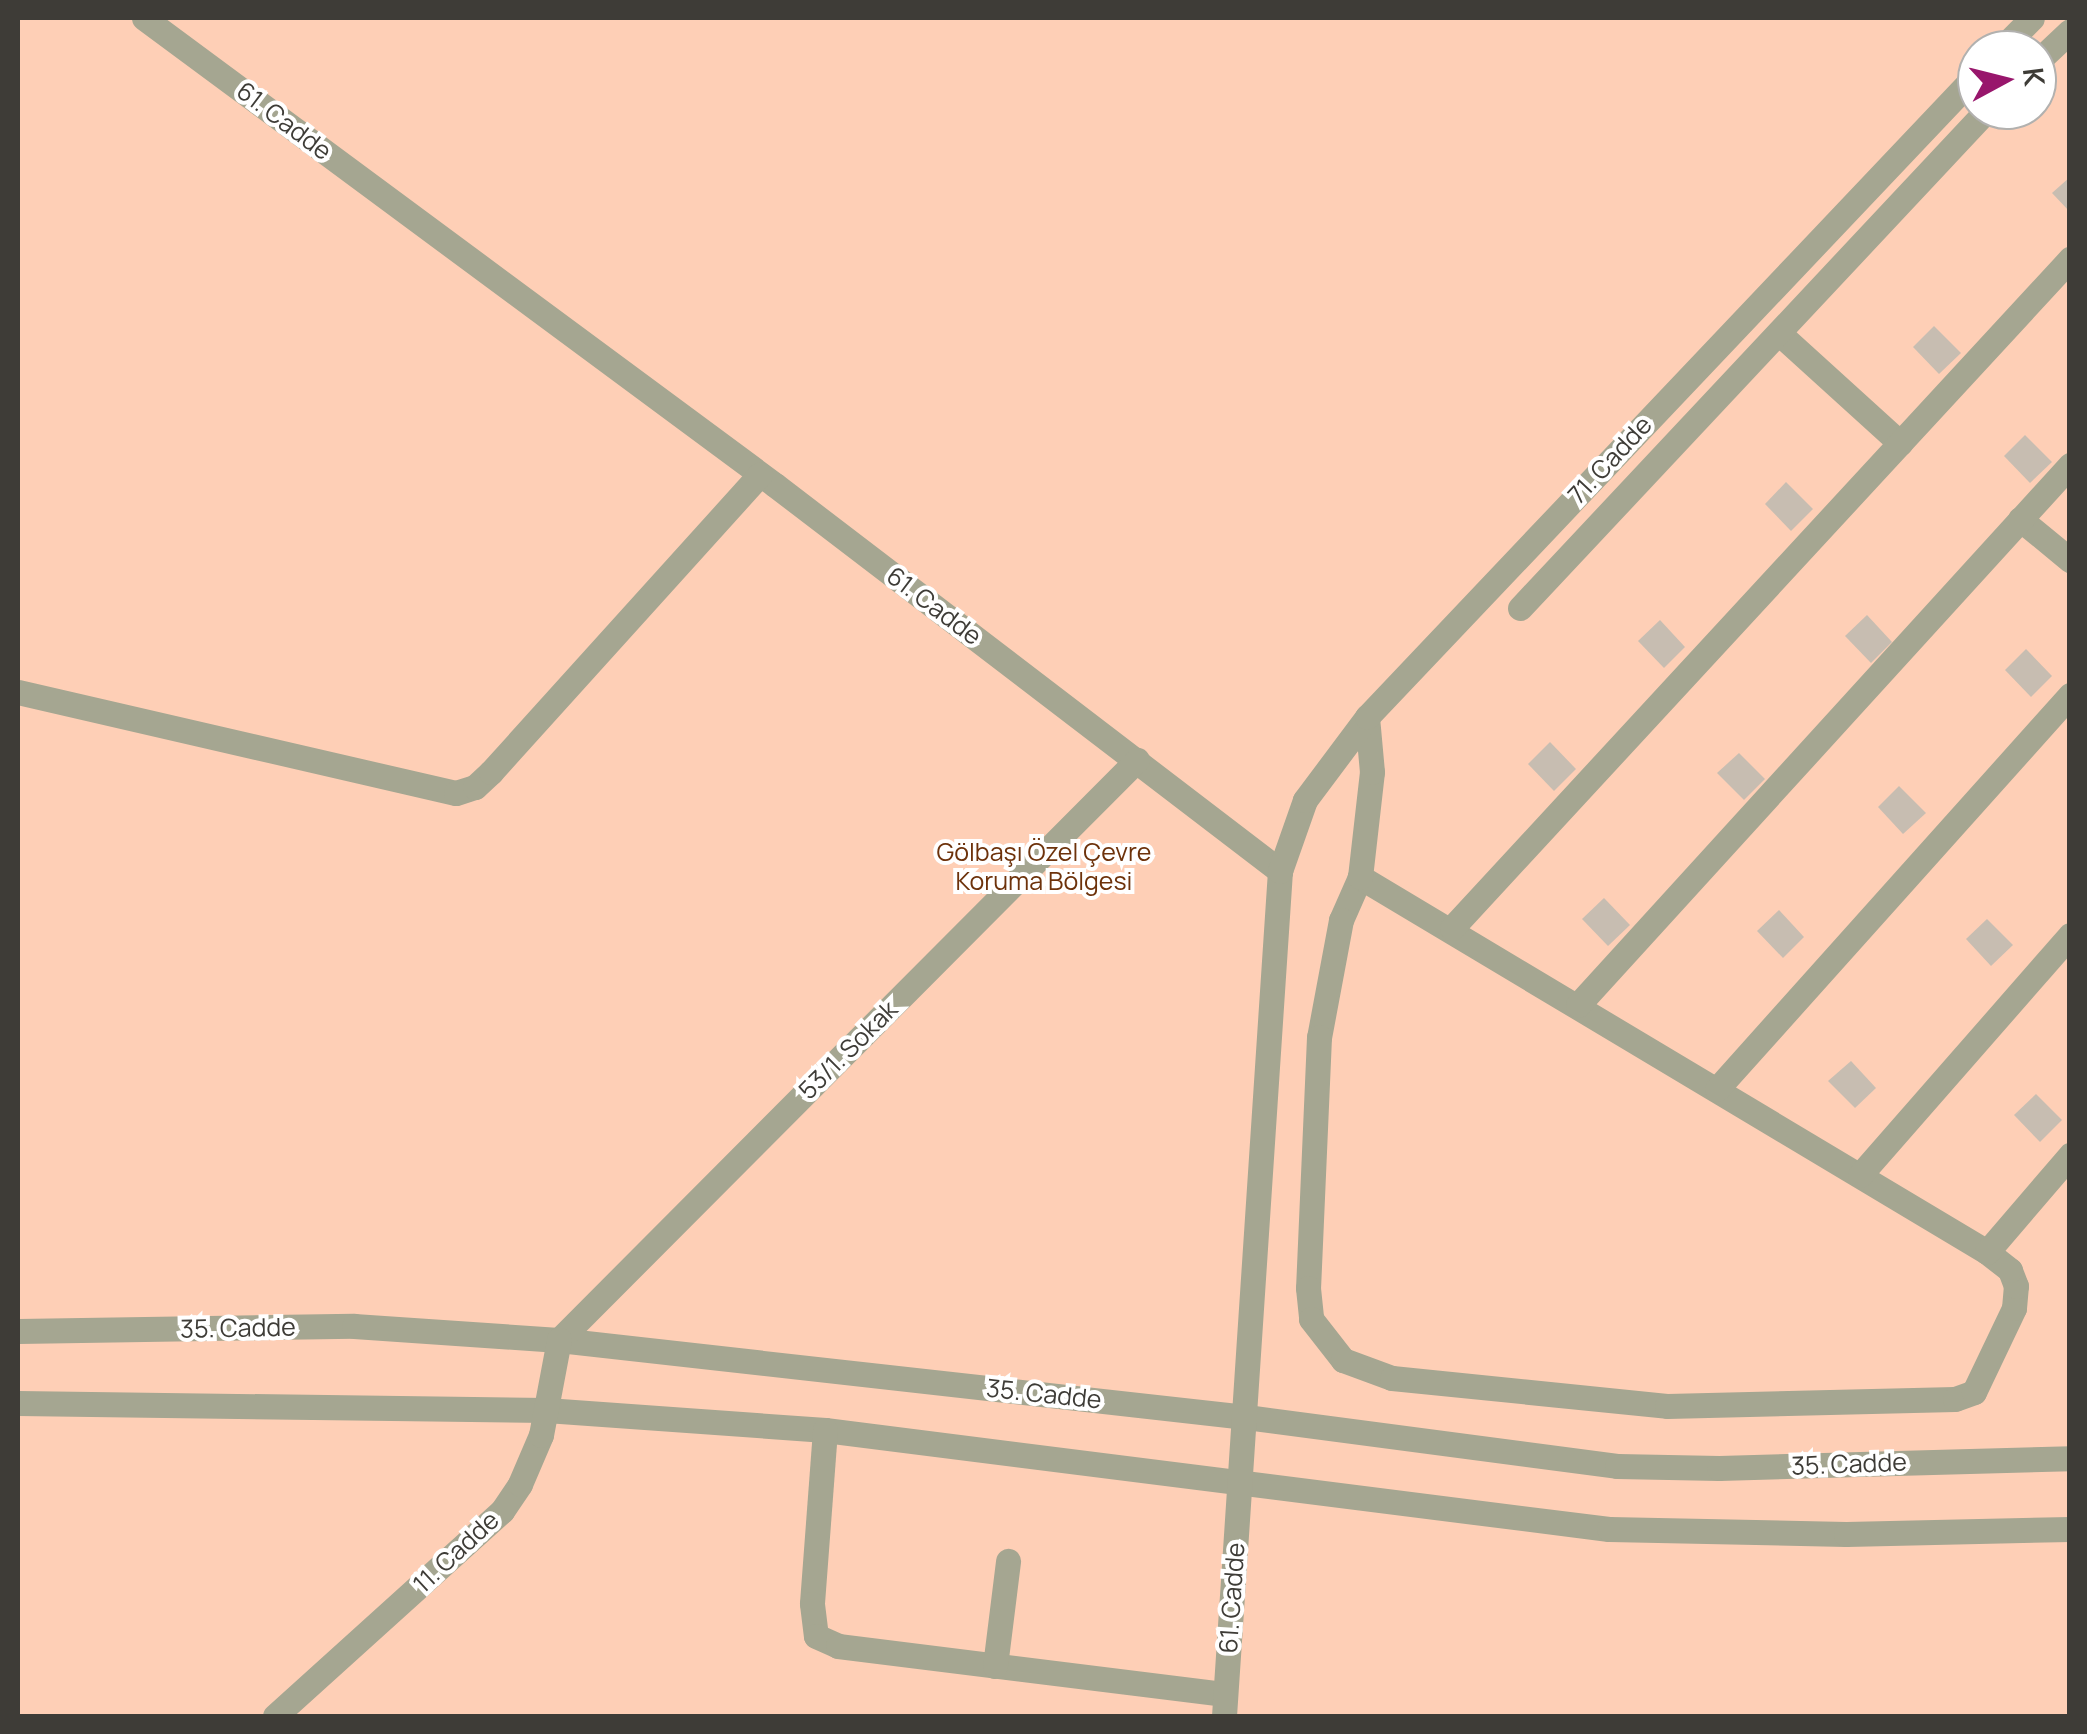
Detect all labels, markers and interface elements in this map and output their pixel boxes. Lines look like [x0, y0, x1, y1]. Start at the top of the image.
north arrow [1957, 30, 2057, 130]
text: K [2015, 65, 2055, 88]
street label: 61. Cadde [231, 76, 337, 166]
street label: 71. Cadde [1562, 410, 1658, 510]
street label: 61. Cadde [881, 561, 987, 651]
park label: Gölbaşı Özel Çevre Koruma Bölgesi [937, 838, 1151, 897]
street label: 53/1. Sokak [793, 995, 903, 1105]
street label: 35. Cadde [180, 1312, 296, 1344]
street label: 35. Cadde [985, 1373, 1103, 1415]
street label: 35. Cadde [1791, 1447, 1907, 1481]
street label: 11. Cadde [407, 1505, 505, 1599]
street label: 61. Cadde [1213, 1541, 1251, 1655]

